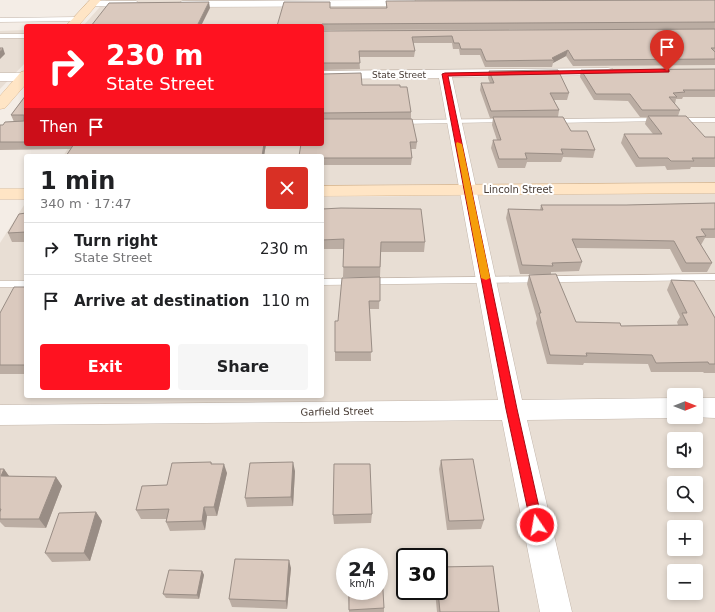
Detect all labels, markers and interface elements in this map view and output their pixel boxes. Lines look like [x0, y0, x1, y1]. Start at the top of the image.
pin [650, 30, 684, 71]
icon: arrive [656, 36, 678, 58]
text: 230 m [106, 39, 203, 72]
icon: right [40, 40, 92, 92]
street label: State Street [372, 70, 426, 80]
text: State Street [106, 73, 214, 94]
icon: arrive [85, 116, 107, 138]
text: Then [40, 118, 77, 136]
text: 1 min [40, 167, 115, 195]
button: close [266, 167, 308, 209]
street label: Lincoln Street [484, 184, 553, 195]
text: 340 m · 17:47 [40, 196, 131, 211]
text: Turn right [74, 232, 158, 250]
icon: right [40, 238, 62, 260]
text: 230 m [260, 240, 308, 258]
text: State Street [74, 250, 152, 265]
icon: arrive [40, 290, 62, 312]
text: Arrive at destination [74, 292, 249, 310]
text: 110 m [261, 292, 310, 310]
button: Exit [40, 344, 170, 390]
button: Share [178, 344, 308, 390]
north arrow [667, 388, 703, 424]
map controls [667, 388, 703, 600]
street label: Garfield Street [300, 405, 374, 418]
button: sound [667, 432, 703, 468]
button: search [667, 476, 703, 512]
position arrow [516, 504, 558, 546]
button: + [667, 520, 703, 556]
speed limit sign: 30 [396, 548, 448, 600]
text: 24 [348, 557, 376, 581]
button: − [667, 564, 703, 600]
text: km/h [349, 578, 375, 589]

